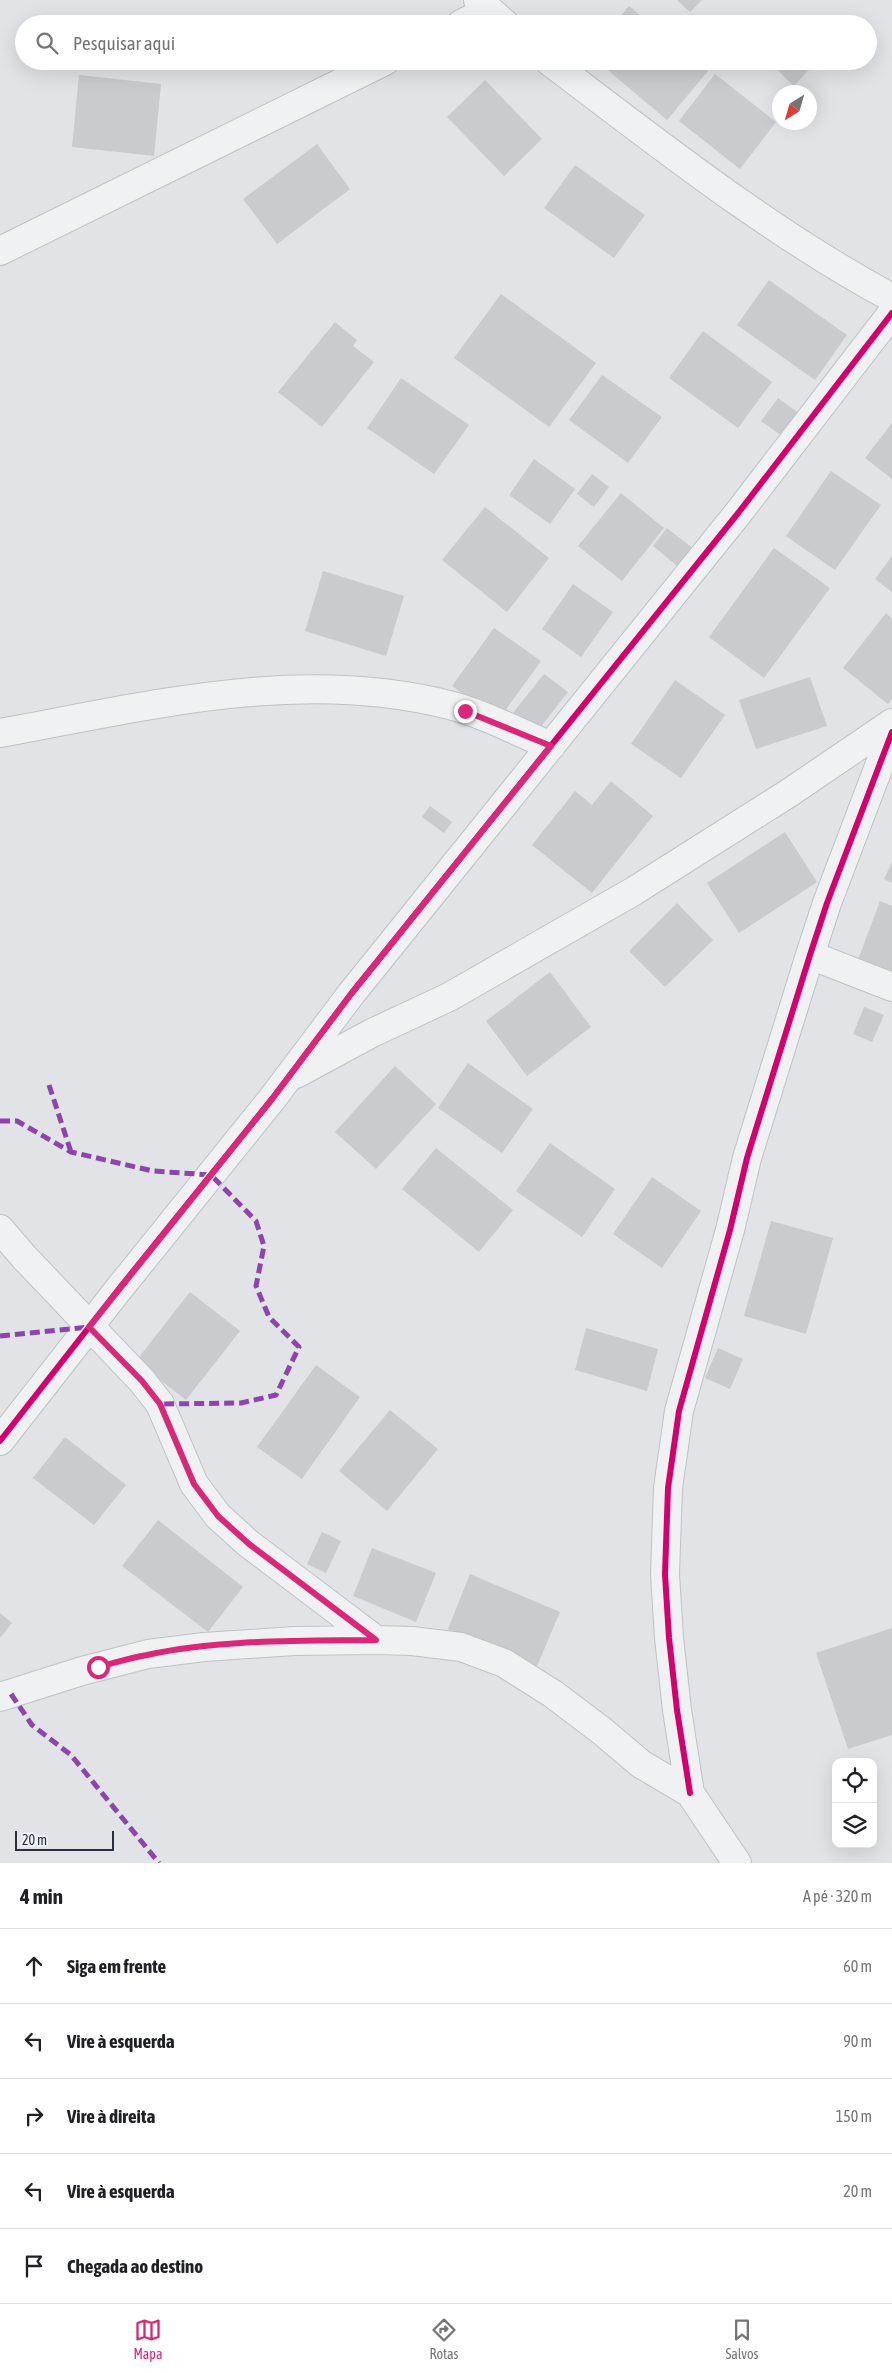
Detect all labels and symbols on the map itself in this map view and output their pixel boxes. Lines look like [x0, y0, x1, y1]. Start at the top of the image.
north arrow [772, 85, 817, 130]
route end [454, 700, 477, 723]
route start [87, 1656, 110, 1679]
scale bar [15, 1828, 114, 1851]

